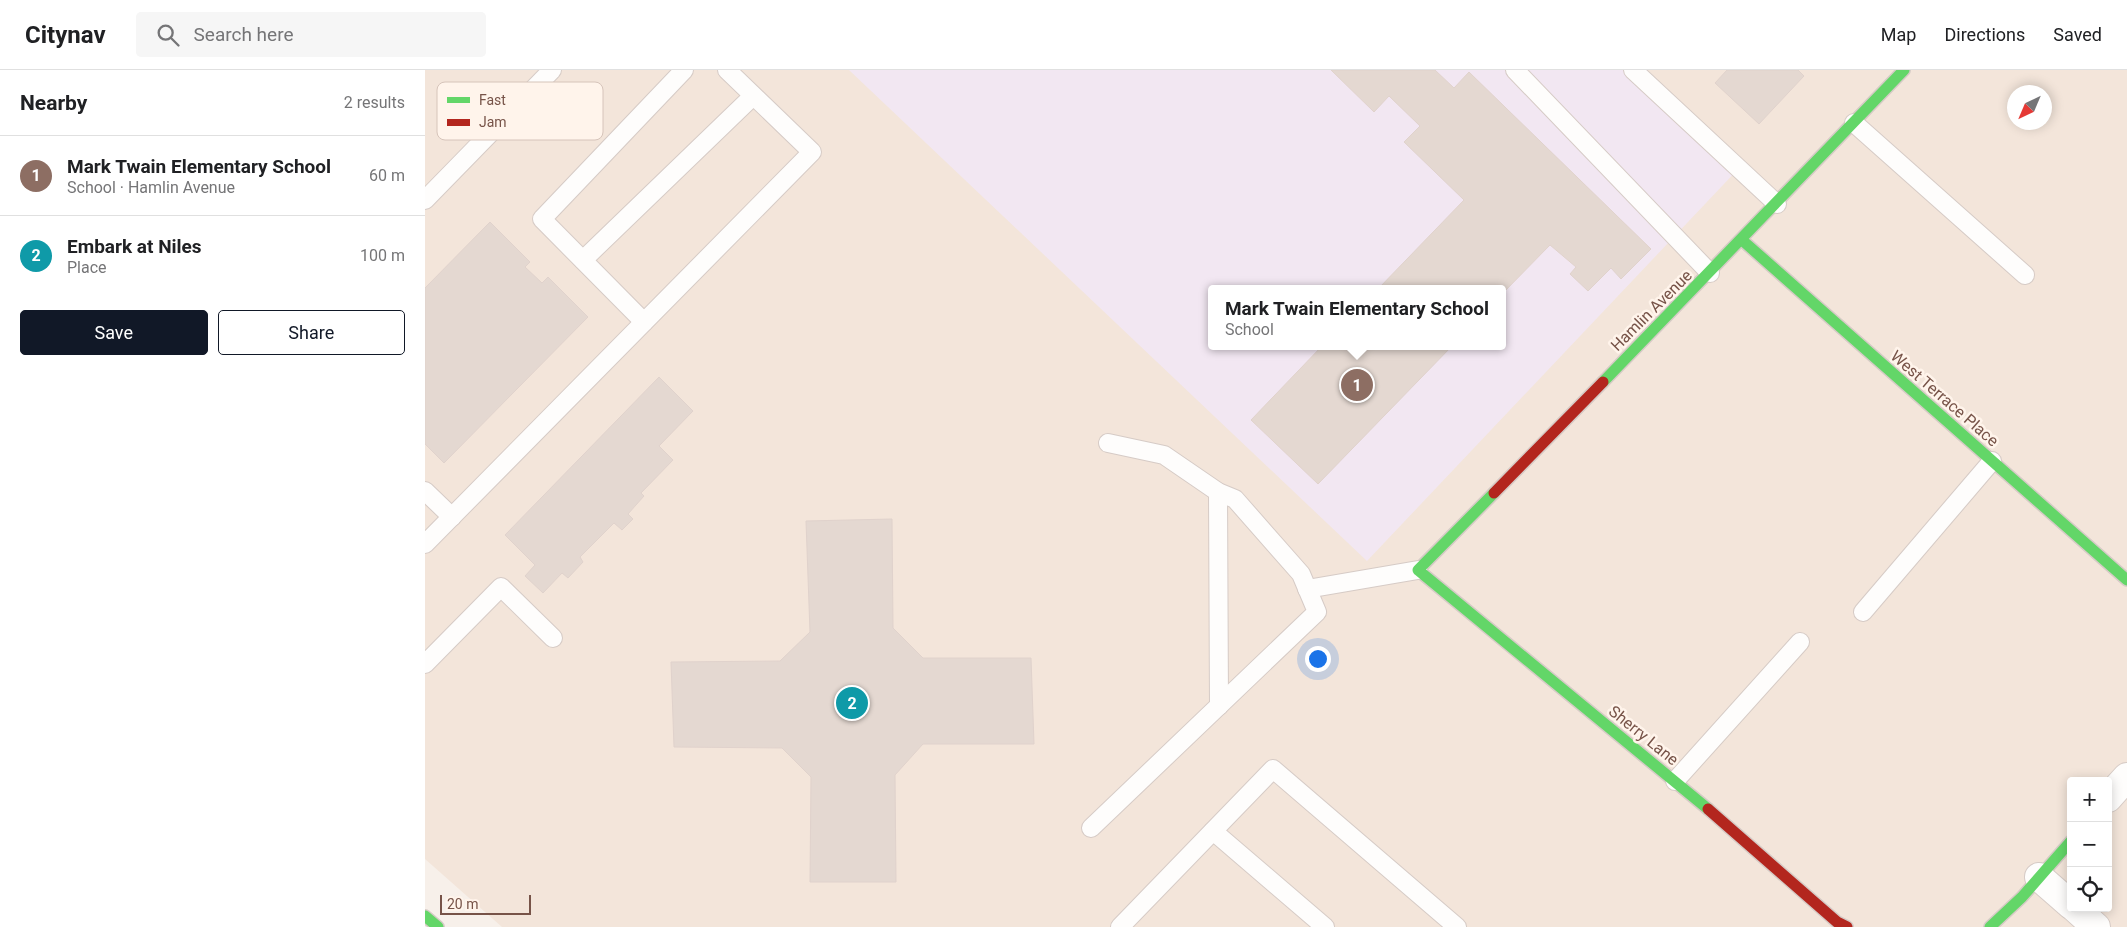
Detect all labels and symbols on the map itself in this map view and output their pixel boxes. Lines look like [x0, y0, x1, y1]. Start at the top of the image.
legend [437, 82, 603, 140]
north arrow [2007, 85, 2052, 130]
text: Fast [479, 92, 506, 108]
text: Jam [479, 114, 507, 130]
street label: Hamlin Avenue [1607, 266, 1696, 355]
street label: West Terrace Place [1887, 346, 2002, 450]
pin: 1 [1341, 366, 1373, 404]
your location [1305, 646, 1331, 672]
pin: 2 [836, 684, 868, 722]
street label: Sherry Lane [1605, 702, 1682, 769]
scale bar [440, 892, 531, 915]

